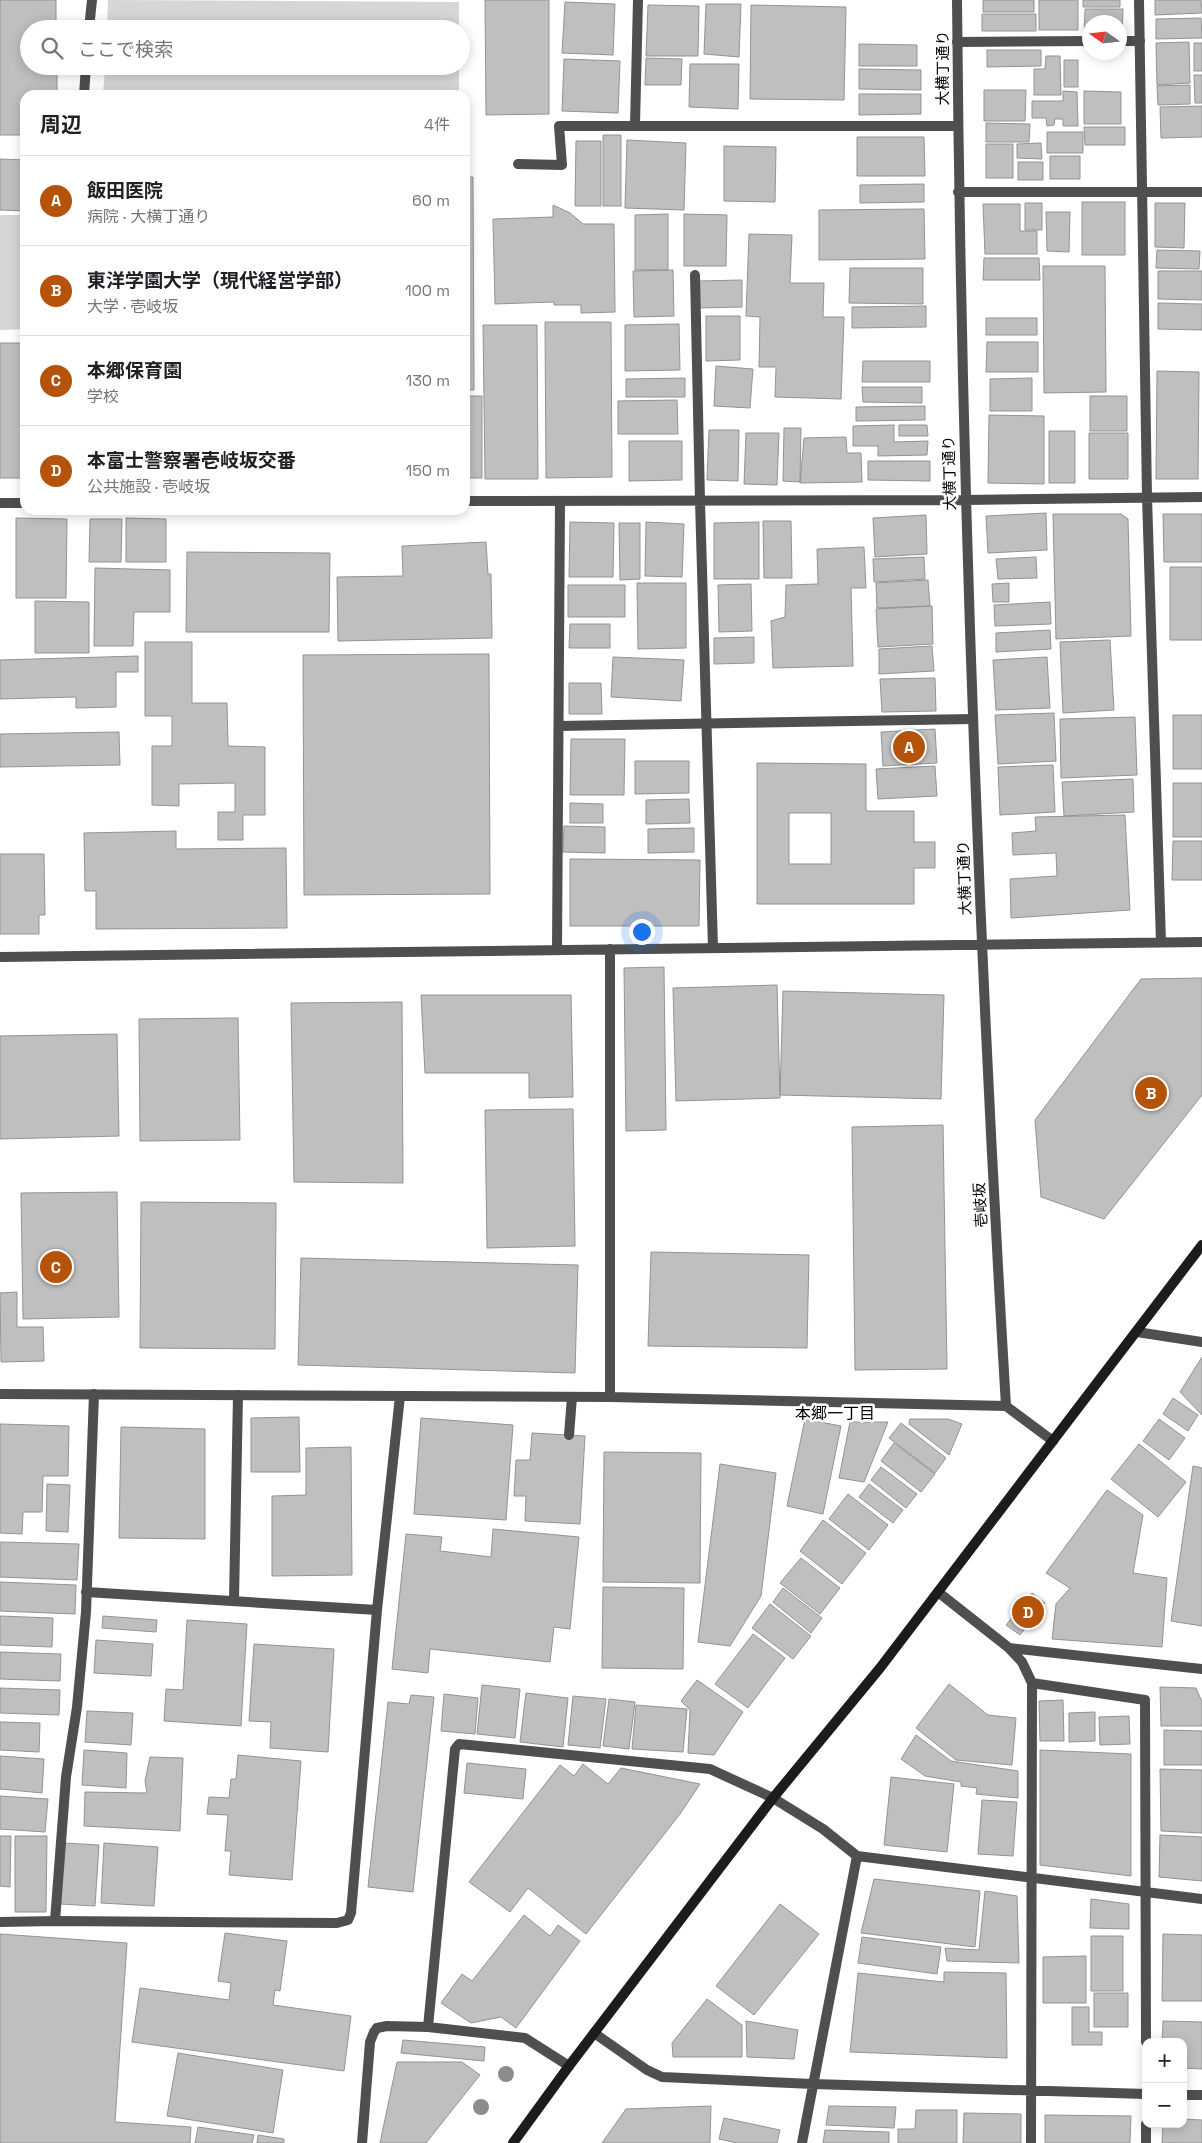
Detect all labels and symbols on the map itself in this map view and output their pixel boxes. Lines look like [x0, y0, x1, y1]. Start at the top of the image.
north arrow [1082, 15, 1127, 60]
street label: 大横丁通り [933, 30, 952, 106]
street label: 大横丁通り [939, 435, 959, 511]
pin: A [893, 728, 925, 766]
street label: 大横丁通り [953, 840, 975, 916]
your location [629, 919, 655, 945]
pin: B [1135, 1074, 1167, 1112]
street label: 壱岐坂 [969, 1182, 991, 1228]
pin: C [40, 1248, 72, 1286]
district label: 本郷一丁目 [795, 1403, 875, 1424]
pin: D [1012, 1593, 1044, 1631]

